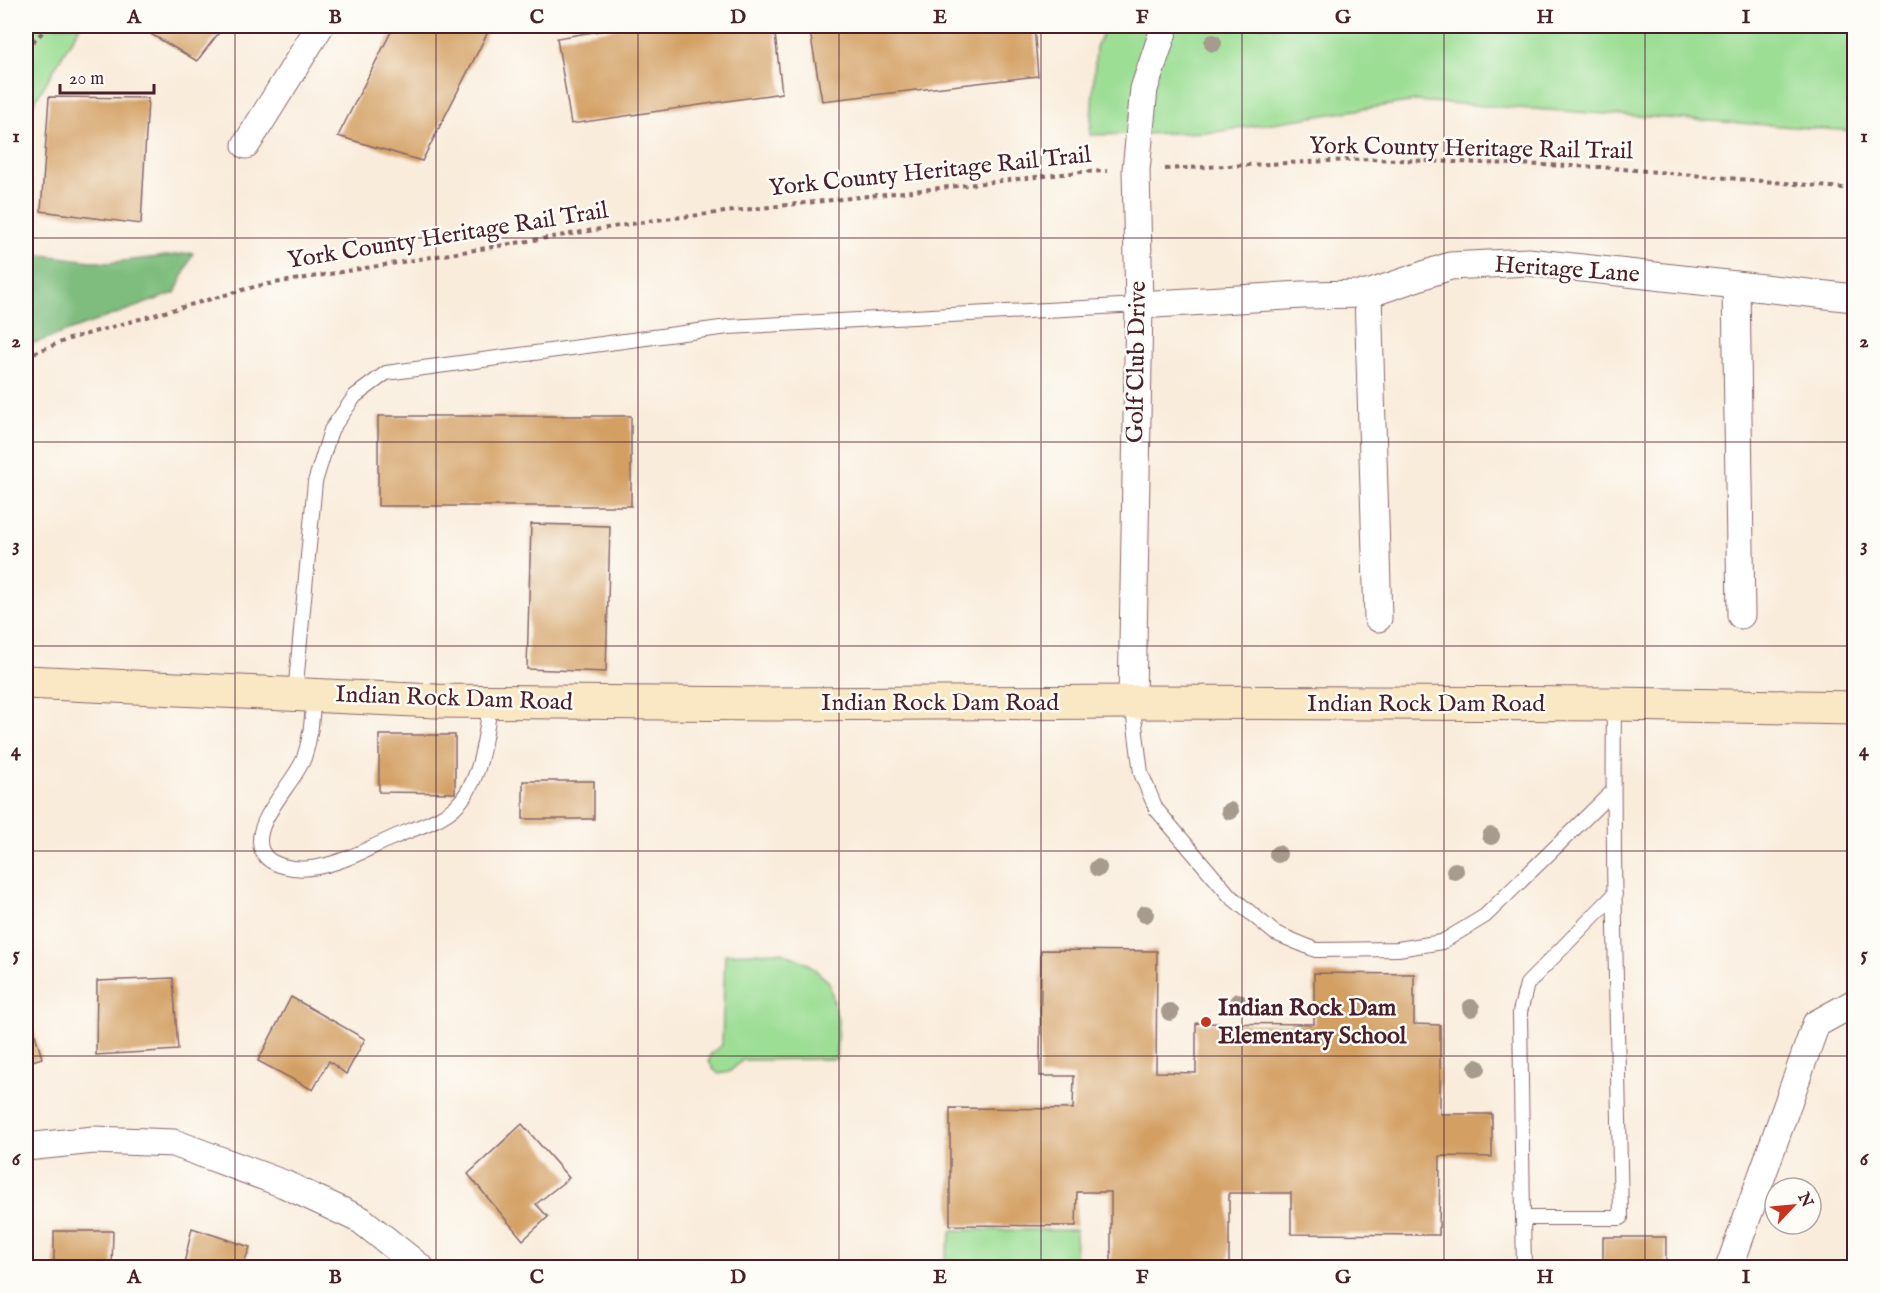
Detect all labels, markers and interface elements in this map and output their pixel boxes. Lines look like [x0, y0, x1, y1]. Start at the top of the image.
text: A [126, 5, 142, 30]
text: B [328, 5, 342, 30]
text: C [530, 5, 544, 30]
text: D [730, 5, 746, 30]
text: E [933, 5, 947, 30]
text: F [1136, 5, 1149, 30]
text: G [1335, 5, 1352, 30]
text: H [1536, 5, 1554, 30]
text: I [1742, 5, 1751, 30]
scale bar [60, 57, 154, 95]
text: 20 m [69, 68, 104, 91]
text: 1 [12, 124, 20, 149]
text: 1 [1860, 124, 1868, 149]
street label: York County Heritage Rail Trail [1309, 131, 1634, 167]
street label: York County Heritage Rail Trail [767, 140, 1093, 204]
street label: York County Heritage Rail Trail [286, 195, 611, 277]
street label: Heritage Lane [1493, 249, 1641, 291]
street label: Golf Club Drive [1120, 281, 1154, 443]
text: 2 [11, 329, 21, 354]
text: 2 [1859, 329, 1869, 354]
text: 3 [12, 533, 20, 558]
text: 3 [1860, 533, 1868, 558]
street label: Indian Rock Dam Road [335, 679, 574, 719]
street label: Indian Rock Dam Road [821, 688, 1059, 719]
street label: Indian Rock Dam Road [1307, 689, 1545, 720]
text: 4 [11, 738, 22, 763]
text: 4 [1859, 738, 1870, 763]
text: 5 [12, 942, 20, 967]
text: 5 [1860, 942, 1868, 967]
place label: Indian Rock Dam Elementary School [1218, 993, 1407, 1052]
marker: Indian Rock Dam Elementary School [1199, 1015, 1213, 1029]
text: 6 [12, 1147, 22, 1172]
text: 6 [1860, 1147, 1870, 1172]
north arrow [1763, 1176, 1823, 1236]
text: N [1792, 1189, 1817, 1211]
text: A [126, 1265, 142, 1290]
text: B [328, 1265, 342, 1290]
text: C [530, 1265, 544, 1290]
text: D [730, 1265, 746, 1290]
text: E [933, 1265, 947, 1290]
text: F [1136, 1265, 1149, 1290]
text: G [1335, 1265, 1352, 1290]
text: H [1536, 1265, 1554, 1290]
text: I [1742, 1265, 1751, 1290]

